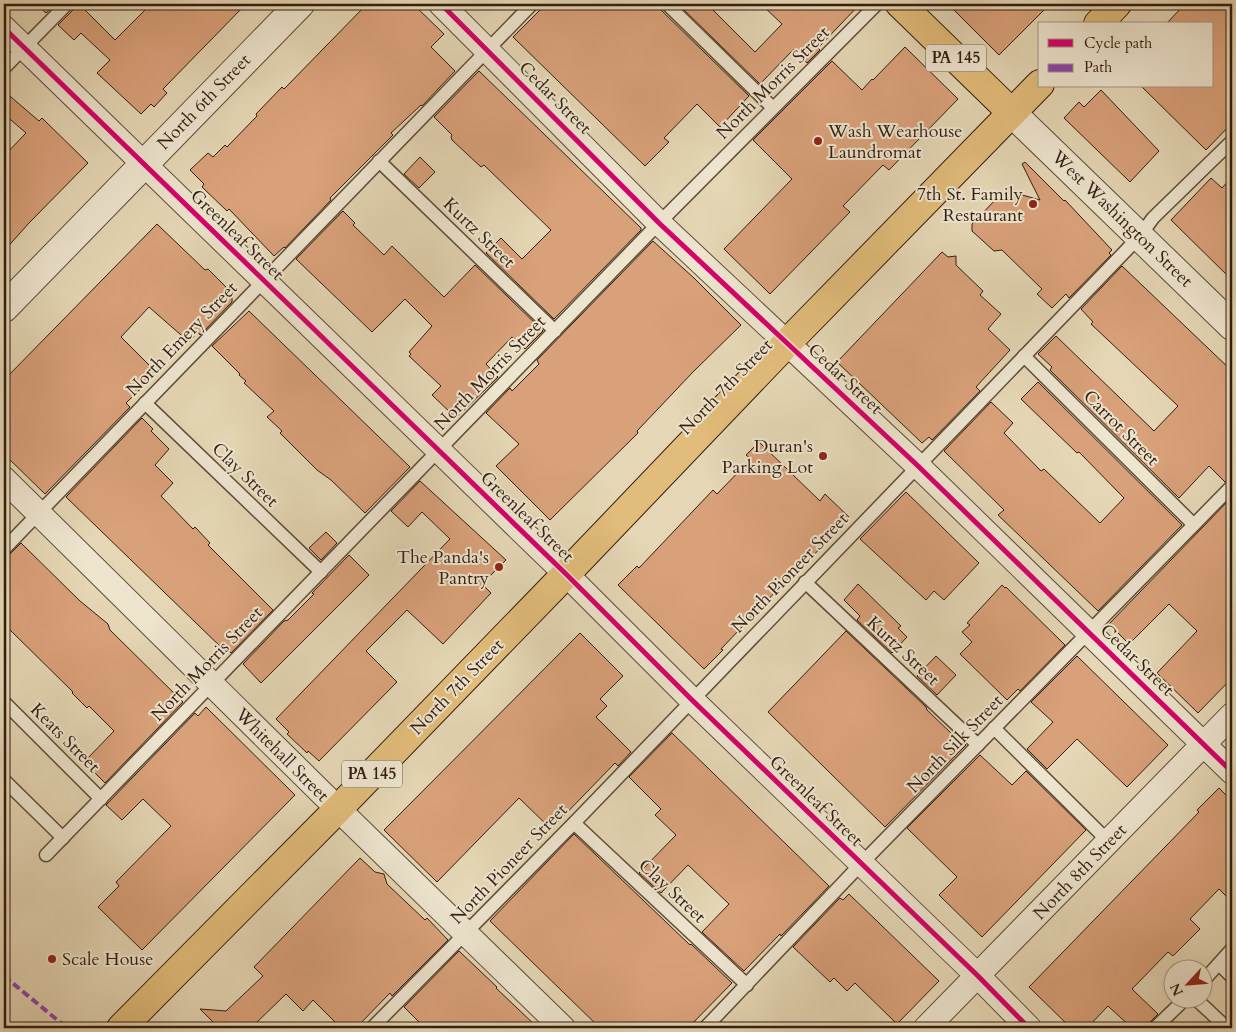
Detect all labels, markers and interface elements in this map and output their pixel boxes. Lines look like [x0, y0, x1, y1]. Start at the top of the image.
street label: North Morris Street [711, 21, 835, 145]
legend [1038, 22, 1214, 88]
text: Cycle path [1084, 33, 1153, 53]
road number: PA 145 [926, 44, 986, 72]
street label: North 6th Street [152, 48, 257, 156]
street label: Cedar Street [513, 56, 597, 140]
text: Path [1084, 57, 1113, 77]
place label: Wash Wearhouse Laundromat [827, 119, 962, 165]
marker: Wash Wearhouse Laundromat [812, 135, 824, 147]
street label: West Washington Street [1045, 144, 1198, 293]
place label: 7th St. Family Restaurant [917, 182, 1023, 228]
street label: Greenleaf Street [185, 184, 290, 286]
street label: Kurtz Street [437, 192, 521, 274]
marker: 7th St. Family Restaurant [1027, 198, 1039, 210]
street label: North Emery Street [121, 276, 244, 402]
street label: North Morris Street [429, 310, 552, 436]
street label: North 7th Street [674, 333, 779, 441]
street label: Cedar Street [802, 338, 888, 420]
street label: Carrot Street [1077, 384, 1165, 472]
place label: Duran's Parking Lot [722, 434, 813, 480]
street label: Clay Street [206, 437, 284, 513]
marker: Duran's Parking Lot [817, 450, 829, 462]
street label: Greenleaf Street [475, 466, 580, 568]
street label: North Pioneer Street [726, 507, 854, 639]
place label: The Panda's Pantry [397, 545, 489, 591]
marker: The Panda's Pantry [493, 561, 505, 573]
street label: North Morris Street [146, 601, 269, 727]
street label: Kurtz Street [861, 611, 945, 692]
street label: Cedar Street [1095, 618, 1180, 702]
street label: North 7th Street [405, 633, 510, 741]
street label: North Silk Street [901, 689, 1009, 799]
street label: Keats Street [25, 698, 106, 779]
street label: Whitehall Street [229, 702, 335, 808]
street label: Greenleaf Street [764, 750, 869, 852]
road number: PA 145 [342, 761, 402, 788]
street label: North Pioneer Street [445, 798, 573, 930]
street label: North 8th Street [1028, 818, 1133, 926]
street label: Clay Street [633, 853, 711, 929]
place label: Scale House [62, 947, 153, 972]
marker: Scale House [46, 953, 58, 965]
north arrow [1164, 960, 1214, 1010]
text: N [1166, 980, 1188, 999]

